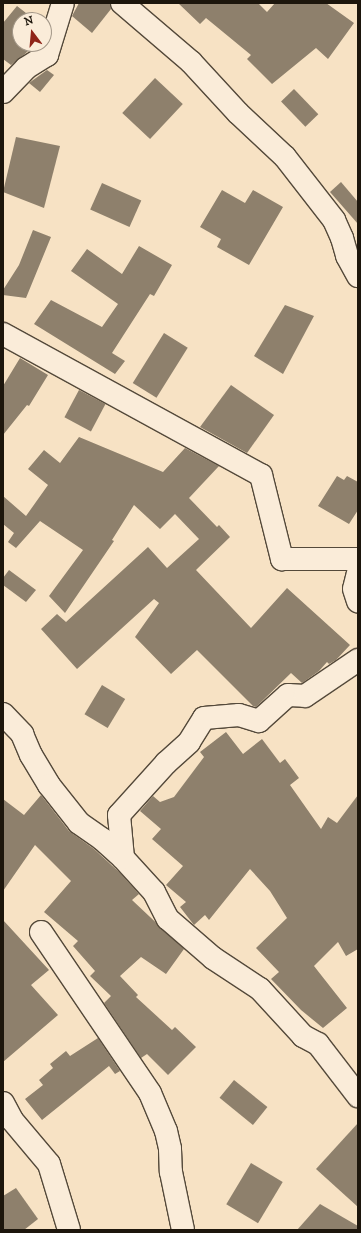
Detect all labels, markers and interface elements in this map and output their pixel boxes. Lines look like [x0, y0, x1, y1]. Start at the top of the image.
north arrow [12, 12, 52, 52]
text: N [23, 13, 35, 29]

